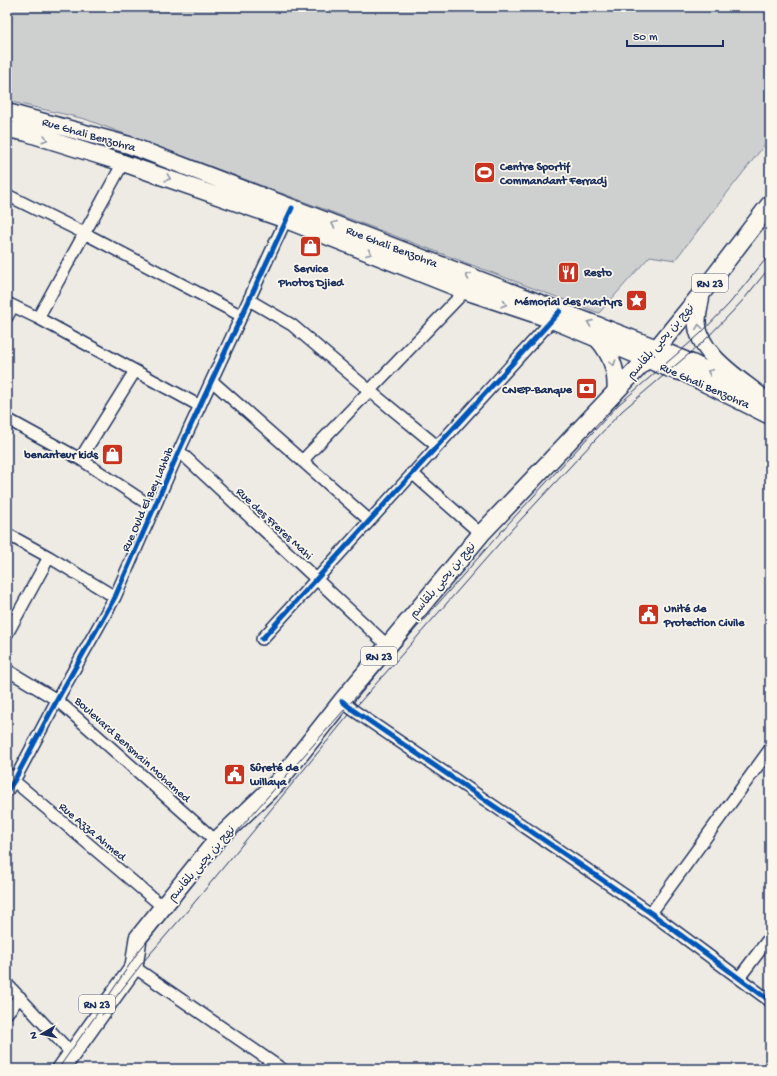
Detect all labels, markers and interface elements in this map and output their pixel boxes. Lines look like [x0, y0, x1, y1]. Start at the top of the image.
scale bar [627, 22, 723, 48]
text: 50 m [633, 31, 658, 45]
street label: Rue Ghali Benzohra [40, 116, 137, 156]
one-way arrow [41, 134, 48, 143]
sports icon: Centre Sportif Commandant Ferradj [472, 160, 498, 186]
place label: Centre Sportif Commandant Ferradj [499, 161, 607, 189]
one-way arrow [165, 174, 172, 182]
one-way arrow [331, 221, 338, 229]
street label: Rue Ghali Benzohra [344, 224, 439, 272]
shop icon: Service Photos Djied [298, 234, 324, 260]
one-way arrow [366, 248, 373, 256]
restaurant icon: Resto [555, 259, 581, 285]
place label: Service Photos Djied [278, 263, 345, 291]
place label: Resto [583, 267, 613, 281]
one-way arrow [465, 272, 472, 280]
road number: RN 23 [692, 274, 728, 292]
place icon: Mémorial des Martyrs [624, 288, 650, 314]
place label: Mémorial des Martyrs [515, 296, 623, 310]
one-way arrow [500, 299, 507, 308]
street label: نهج بن يحيى بلقاسم [625, 302, 698, 383]
one-way arrow [586, 319, 593, 327]
one-way arrow [695, 324, 704, 330]
one-way arrow [608, 360, 616, 367]
street label: Rue Ghali Benzohra [657, 361, 751, 413]
one-way arrow [707, 369, 714, 377]
bank icon: CNEP-Banque [574, 376, 600, 402]
place label: CNEP-Banque [501, 384, 573, 398]
shop icon: benanteur kids [100, 441, 126, 467]
street label: Rue Ould El Bey Lahbib [119, 445, 178, 554]
place label: benanteur kids [23, 449, 99, 463]
street label: Rue des Freres Mahi [232, 485, 315, 564]
street label: نهج بن يحيى بلقاسم [408, 540, 480, 622]
public building icon: Unité de Protection Civile [636, 602, 662, 628]
place label: Unité de Protection Civile [663, 603, 745, 631]
road number: RN 23 [361, 647, 397, 665]
street label: Boulevard Bensmain Mohamed [70, 694, 193, 807]
public building icon: Sûreté de willaya [221, 761, 247, 787]
place label: Sûreté de willaya [249, 762, 300, 790]
street label: Rue Azza Ahmed [55, 800, 129, 865]
street label: نهج بن يحيى بلقاسم [166, 824, 239, 905]
road number: RN 23 [79, 995, 115, 1013]
north arrow [22, 1014, 62, 1054]
text: N [28, 1031, 41, 1040]

